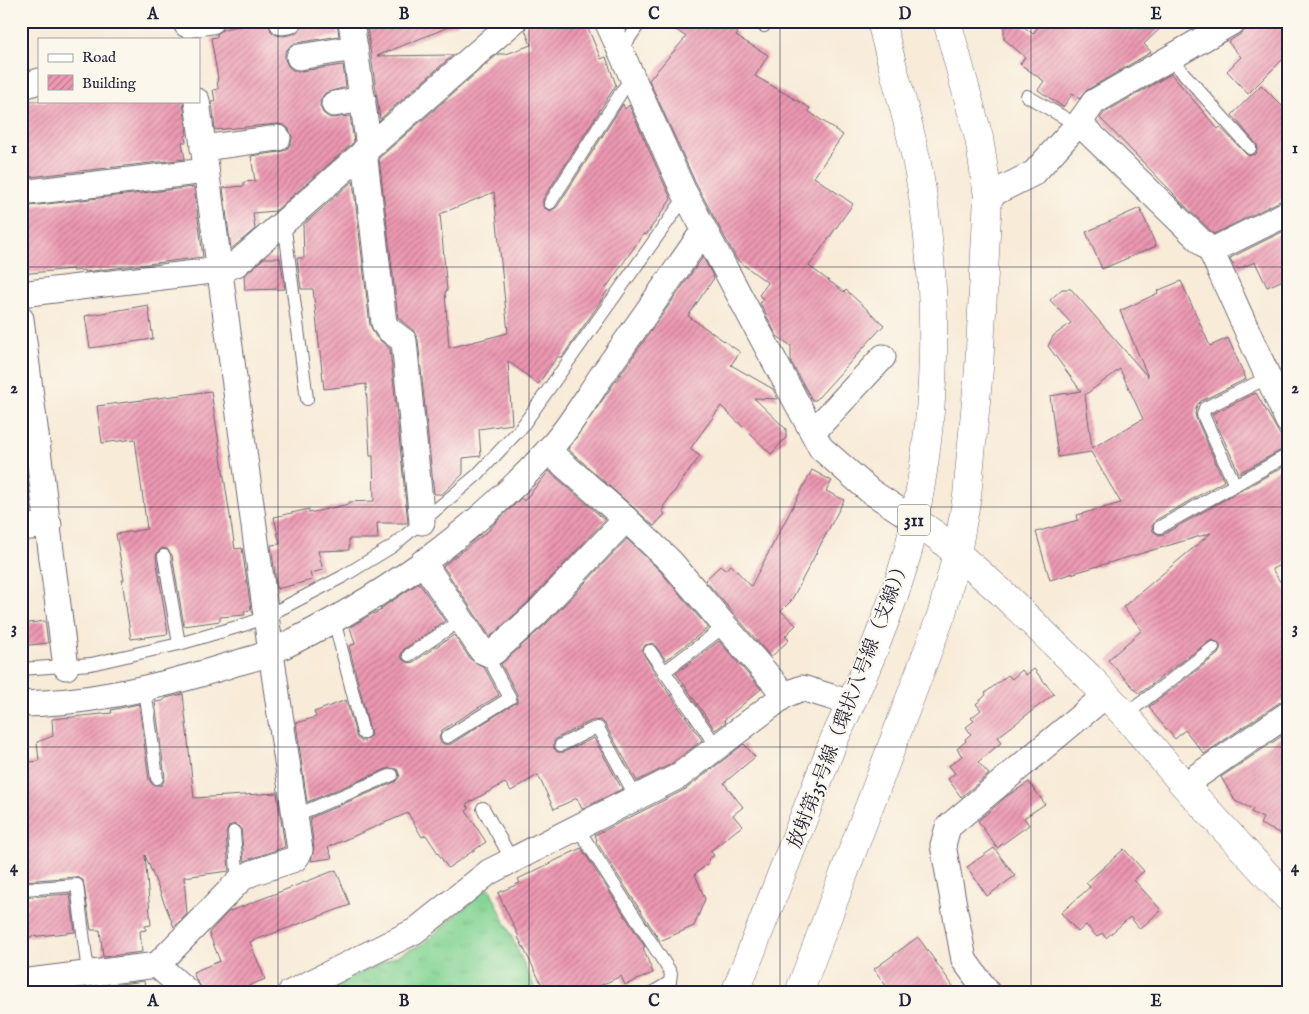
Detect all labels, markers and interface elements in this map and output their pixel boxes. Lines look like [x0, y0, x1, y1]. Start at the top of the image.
text: A [147, 5, 160, 25]
text: B [399, 5, 410, 25]
text: C [648, 5, 660, 25]
text: D [899, 5, 912, 25]
text: E [1150, 5, 1162, 25]
legend [38, 38, 200, 102]
text: Road [82, 48, 117, 67]
text: Building [82, 74, 137, 93]
text: 1 [11, 139, 17, 159]
text: 1 [1292, 139, 1298, 159]
text: 2 [10, 379, 18, 399]
text: 2 [1291, 379, 1299, 399]
road number: 311 [898, 504, 930, 536]
street label: 放射第35号線（環状八号線（支線）） [783, 555, 916, 852]
text: 3 [11, 619, 17, 639]
text: 3 [1292, 619, 1298, 639]
text: 4 [10, 858, 19, 878]
text: 4 [1291, 858, 1300, 878]
text: A [147, 992, 160, 1012]
text: B [399, 992, 410, 1012]
text: C [648, 992, 660, 1012]
text: D [899, 992, 912, 1012]
text: E [1150, 992, 1162, 1012]

